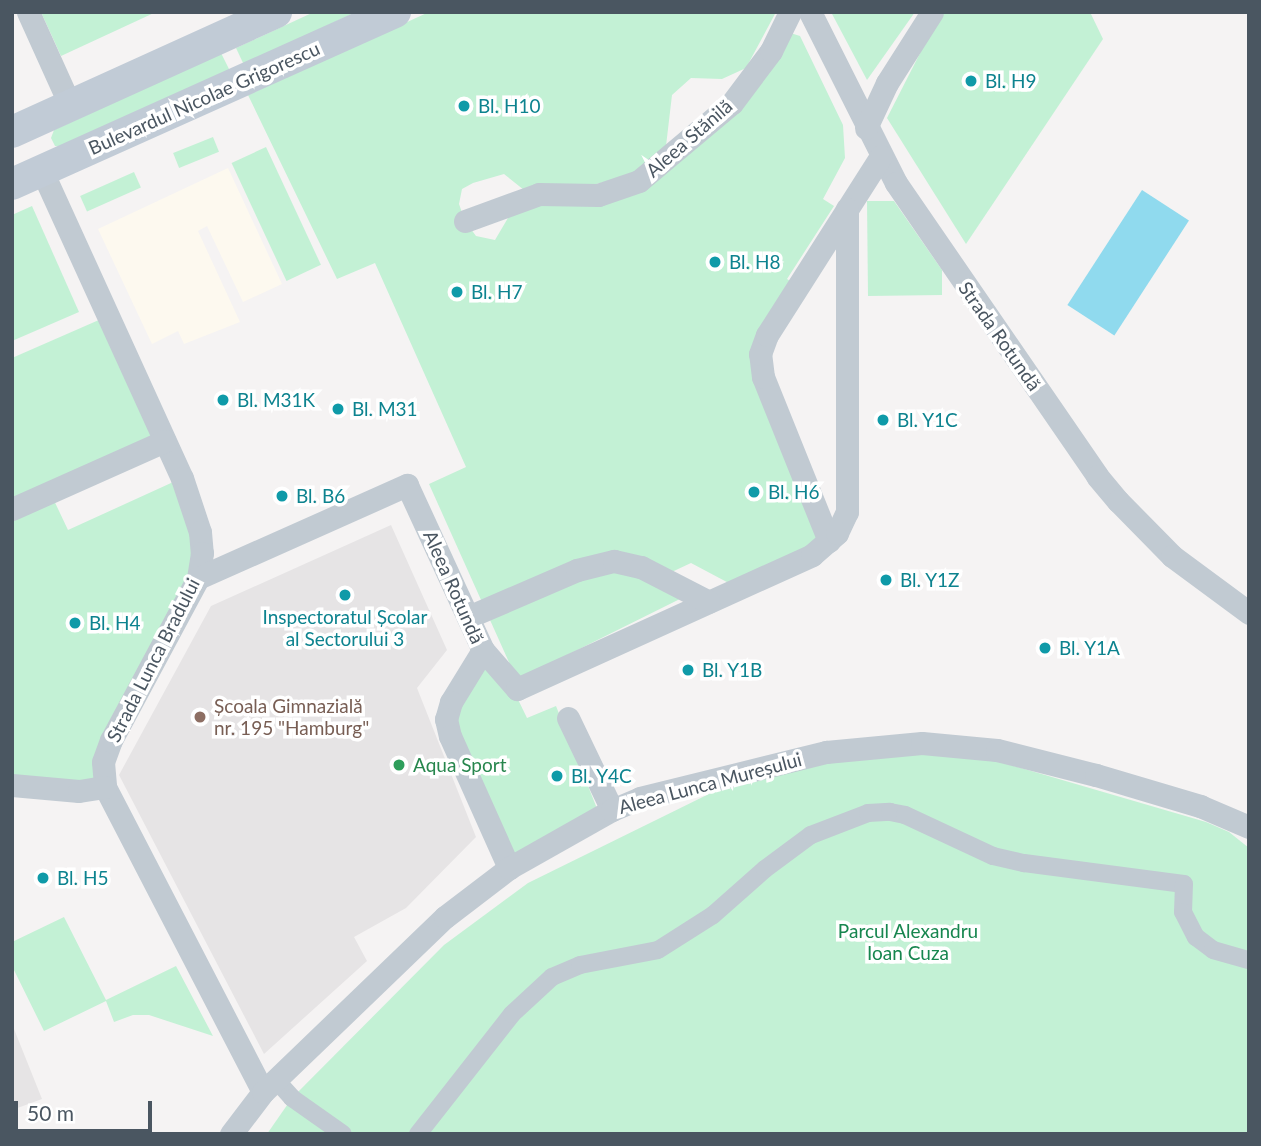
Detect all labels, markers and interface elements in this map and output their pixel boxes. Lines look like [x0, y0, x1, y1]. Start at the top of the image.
street label: Bulevardul Nicolae Grigorescu [85, 37, 323, 159]
place label: Bl. H9 [985, 70, 1036, 92]
marker: Bl. H9 [963, 73, 979, 89]
street label: Aleea Stănilă [641, 94, 737, 182]
place label: Bl. H10 [478, 95, 540, 117]
marker: Bl. H10 [456, 98, 472, 114]
place label: Bl. H8 [729, 251, 780, 273]
marker: Bl. H8 [707, 254, 723, 270]
street label: Strada Rotundă [954, 277, 1046, 395]
place label: Bl. H7 [471, 281, 522, 303]
marker: Bl. H7 [449, 284, 465, 300]
place label: Bl. M31K [237, 389, 315, 411]
marker: Bl. M31K [215, 392, 231, 408]
place label: Bl. M31 [352, 398, 418, 420]
marker: Bl. M31 [330, 401, 346, 417]
place label: Bl. Y1C [897, 409, 958, 431]
marker: Bl. Y1C [875, 412, 891, 428]
place label: Bl. H6 [768, 481, 819, 503]
marker: Bl. H6 [746, 484, 762, 500]
place label: Bl. B6 [296, 485, 345, 507]
marker: Bl. B6 [274, 488, 290, 504]
street label: Aleea Rotundă [419, 527, 489, 647]
place label: Bl. Y1Z [900, 569, 960, 591]
marker: Bl. Y1Z [878, 572, 894, 588]
street label: Strada Lunca Bradului [102, 574, 204, 746]
marker: Inspectoratul Școlar al Sectorului 3 [337, 587, 353, 603]
place label: Inspectoratul Școlar al Sectorului 3 [263, 606, 427, 650]
place label: Bl. H4 [89, 612, 140, 634]
marker: Bl. H4 [67, 615, 83, 631]
place label: Bl. Y1A [1059, 637, 1121, 659]
marker: Bl. Y1A [1037, 640, 1053, 656]
place label: Bl. Y1B [702, 659, 763, 681]
marker: Bl. Y1B [680, 662, 696, 678]
place label: Școala Gimnazială nr. 195 "Hamburg" [214, 695, 369, 739]
marker: Școala Gimnazială nr. 195 "Hamburg" [192, 709, 208, 725]
street label: Aleea Lunca Mureșului [616, 748, 804, 818]
place label: Aqua Sport [413, 754, 506, 776]
marker: Aqua Sport [391, 757, 407, 773]
place label: Bl. Y4C [571, 765, 632, 787]
marker: Bl. Y4C [549, 768, 565, 784]
place label: Bl. H5 [57, 867, 108, 889]
marker: Bl. H5 [35, 870, 51, 886]
park label: Parcul Alexandru Ioan Cuza [838, 920, 978, 964]
scale bar [18, 1086, 156, 1130]
text: 50 m [27, 1100, 74, 1125]

